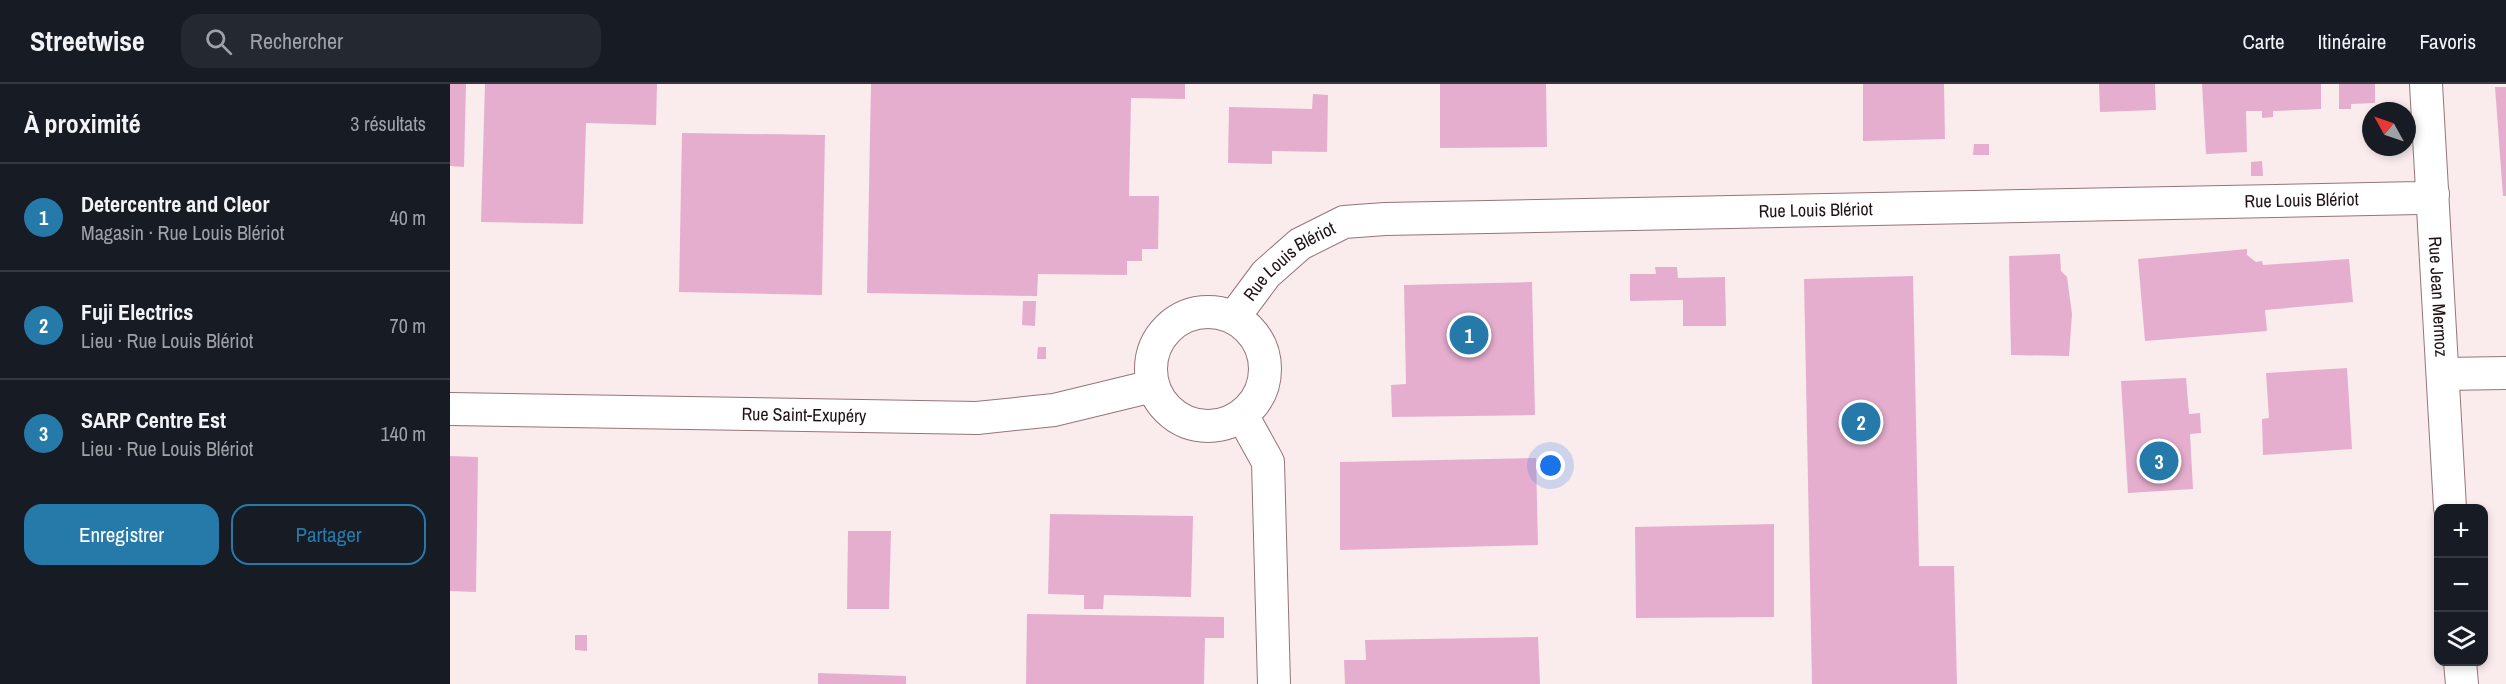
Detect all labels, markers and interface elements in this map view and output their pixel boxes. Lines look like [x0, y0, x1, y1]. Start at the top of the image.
search box [181, 14, 601, 68]
text: Streetwise [30, 22, 145, 60]
icon: search [202, 25, 235, 58]
text: Rechercher [250, 26, 343, 56]
text: Carte [2242, 27, 2285, 56]
text: Itinéraire [2318, 27, 2386, 56]
text: Favoris [2419, 27, 2476, 56]
north arrow [2362, 102, 2416, 156]
text: À proximité [24, 106, 141, 141]
text: 3 résultats [350, 110, 426, 137]
street label: Rue Louis Blériot [2244, 186, 2359, 214]
text: Detercentre and Cleor [81, 189, 269, 219]
street label: Rue Louis Blériot [1758, 196, 1873, 223]
text: 1 [39, 204, 48, 231]
text: 40 m [390, 204, 426, 231]
street label: Rue Louis Blériot [1237, 215, 1339, 306]
text: Magasin · Rue Louis Blériot [81, 219, 284, 246]
street label: Rue Jean Mermoz [2423, 236, 2454, 358]
text: Fuji Electrics [81, 297, 193, 327]
text: 2 [39, 312, 48, 339]
text: 70 m [390, 312, 426, 339]
pin: 1 [1450, 312, 1488, 358]
text: Lieu · Rue Louis Blériot [81, 327, 253, 354]
pin: 2 [1842, 400, 1880, 444]
street label: Rue Saint-Exupéry [741, 401, 867, 428]
text: SARP Centre Est [81, 405, 226, 435]
text: 3 [39, 420, 48, 447]
text: 140 m [380, 420, 426, 447]
text: Lieu · Rue Louis Blériot [81, 435, 253, 462]
pin: 3 [2140, 438, 2178, 484]
your location [1536, 451, 1565, 480]
button: Enregistrer [24, 504, 219, 565]
button: Partager [231, 504, 426, 565]
map controls [2434, 504, 2488, 666]
button: + [2434, 504, 2488, 558]
button: − [2434, 558, 2488, 612]
button: layers [2434, 612, 2488, 666]

